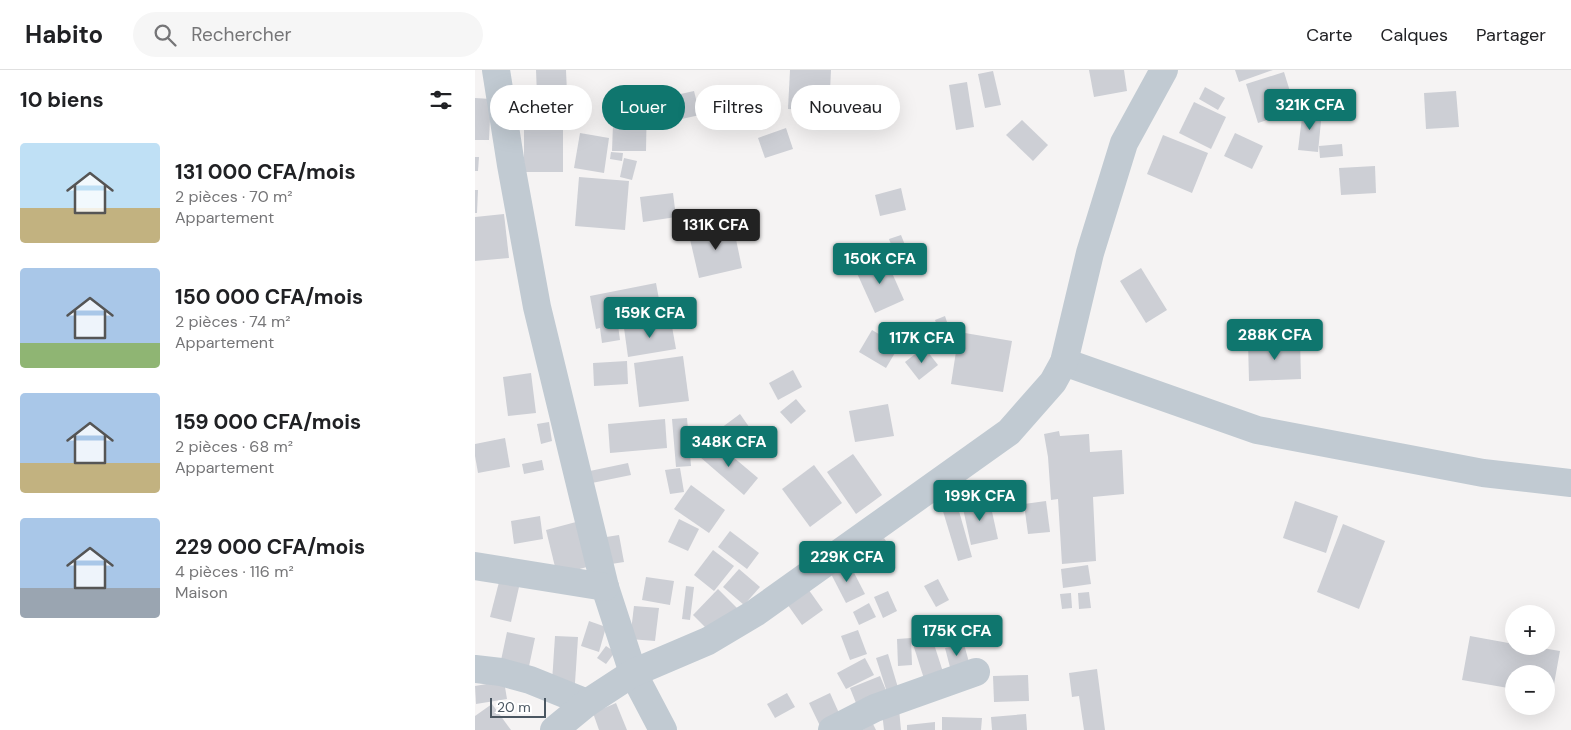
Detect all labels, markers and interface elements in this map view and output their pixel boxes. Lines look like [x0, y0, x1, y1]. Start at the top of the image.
search box [133, 12, 483, 57]
text: Habito [25, 19, 103, 50]
icon: search [151, 21, 179, 49]
text: Rechercher [191, 22, 292, 47]
text: Carte [1306, 23, 1353, 47]
text: Calques [1381, 23, 1448, 47]
text: Partager [1476, 23, 1546, 47]
chip: Acheter [490, 85, 592, 130]
chip: Louer [602, 85, 685, 130]
chip: Filtres [695, 85, 781, 130]
chip: Nouveau [791, 85, 900, 130]
text: 10 biens [20, 86, 104, 114]
icon: filters [427, 86, 455, 114]
pin: 321K CFA [1258, 88, 1362, 131]
text: 321K CFA [1275, 94, 1345, 115]
text: 131 000 CFA/mois [175, 158, 356, 186]
icon: home [60, 163, 120, 223]
text: 2 pièces · 70 m² [175, 186, 292, 207]
text: Appartement [175, 207, 274, 228]
pin: 131K CFA [664, 208, 768, 251]
text: 131K CFA [683, 214, 749, 235]
pin: 150K CFA [828, 242, 932, 285]
text: 150K CFA [844, 248, 916, 269]
text: 150 000 CFA/mois [175, 283, 363, 311]
icon: home [60, 288, 120, 348]
pin: 159K CFA [598, 296, 702, 339]
text: 159K CFA [615, 302, 685, 323]
text: 2 pièces · 74 m² [175, 311, 290, 332]
pin: 288K CFA [1223, 318, 1327, 361]
pin: 117K CFA [870, 322, 974, 364]
text: 288K CFA [1238, 324, 1312, 345]
text: 117K CFA [889, 327, 955, 348]
text: Appartement [175, 332, 274, 353]
text: 159 000 CFA/mois [175, 408, 361, 436]
icon: home [60, 413, 120, 473]
pin: 348K CFA [677, 426, 781, 468]
text: 348K CFA [691, 431, 767, 452]
text: 2 pièces · 68 m² [175, 436, 293, 457]
text: Appartement [175, 457, 274, 478]
pin: 199K CFA [928, 480, 1032, 522]
text: 199K CFA [944, 485, 1016, 506]
text: 229 000 CFA/mois [175, 533, 365, 561]
icon: home [60, 538, 120, 598]
pin: 229K CFA [795, 540, 899, 583]
text: 229K CFA [810, 546, 884, 567]
text: 4 pièces · 116 m² [175, 561, 294, 582]
text: Maison [175, 582, 228, 603]
map controls [1505, 605, 1555, 715]
button: + [1505, 605, 1555, 655]
pin: 175K CFA [905, 614, 1009, 657]
text: 175K CFA [922, 620, 992, 641]
button: − [1505, 665, 1555, 715]
scale bar [490, 695, 546, 718]
text: 20 m [497, 698, 531, 716]

